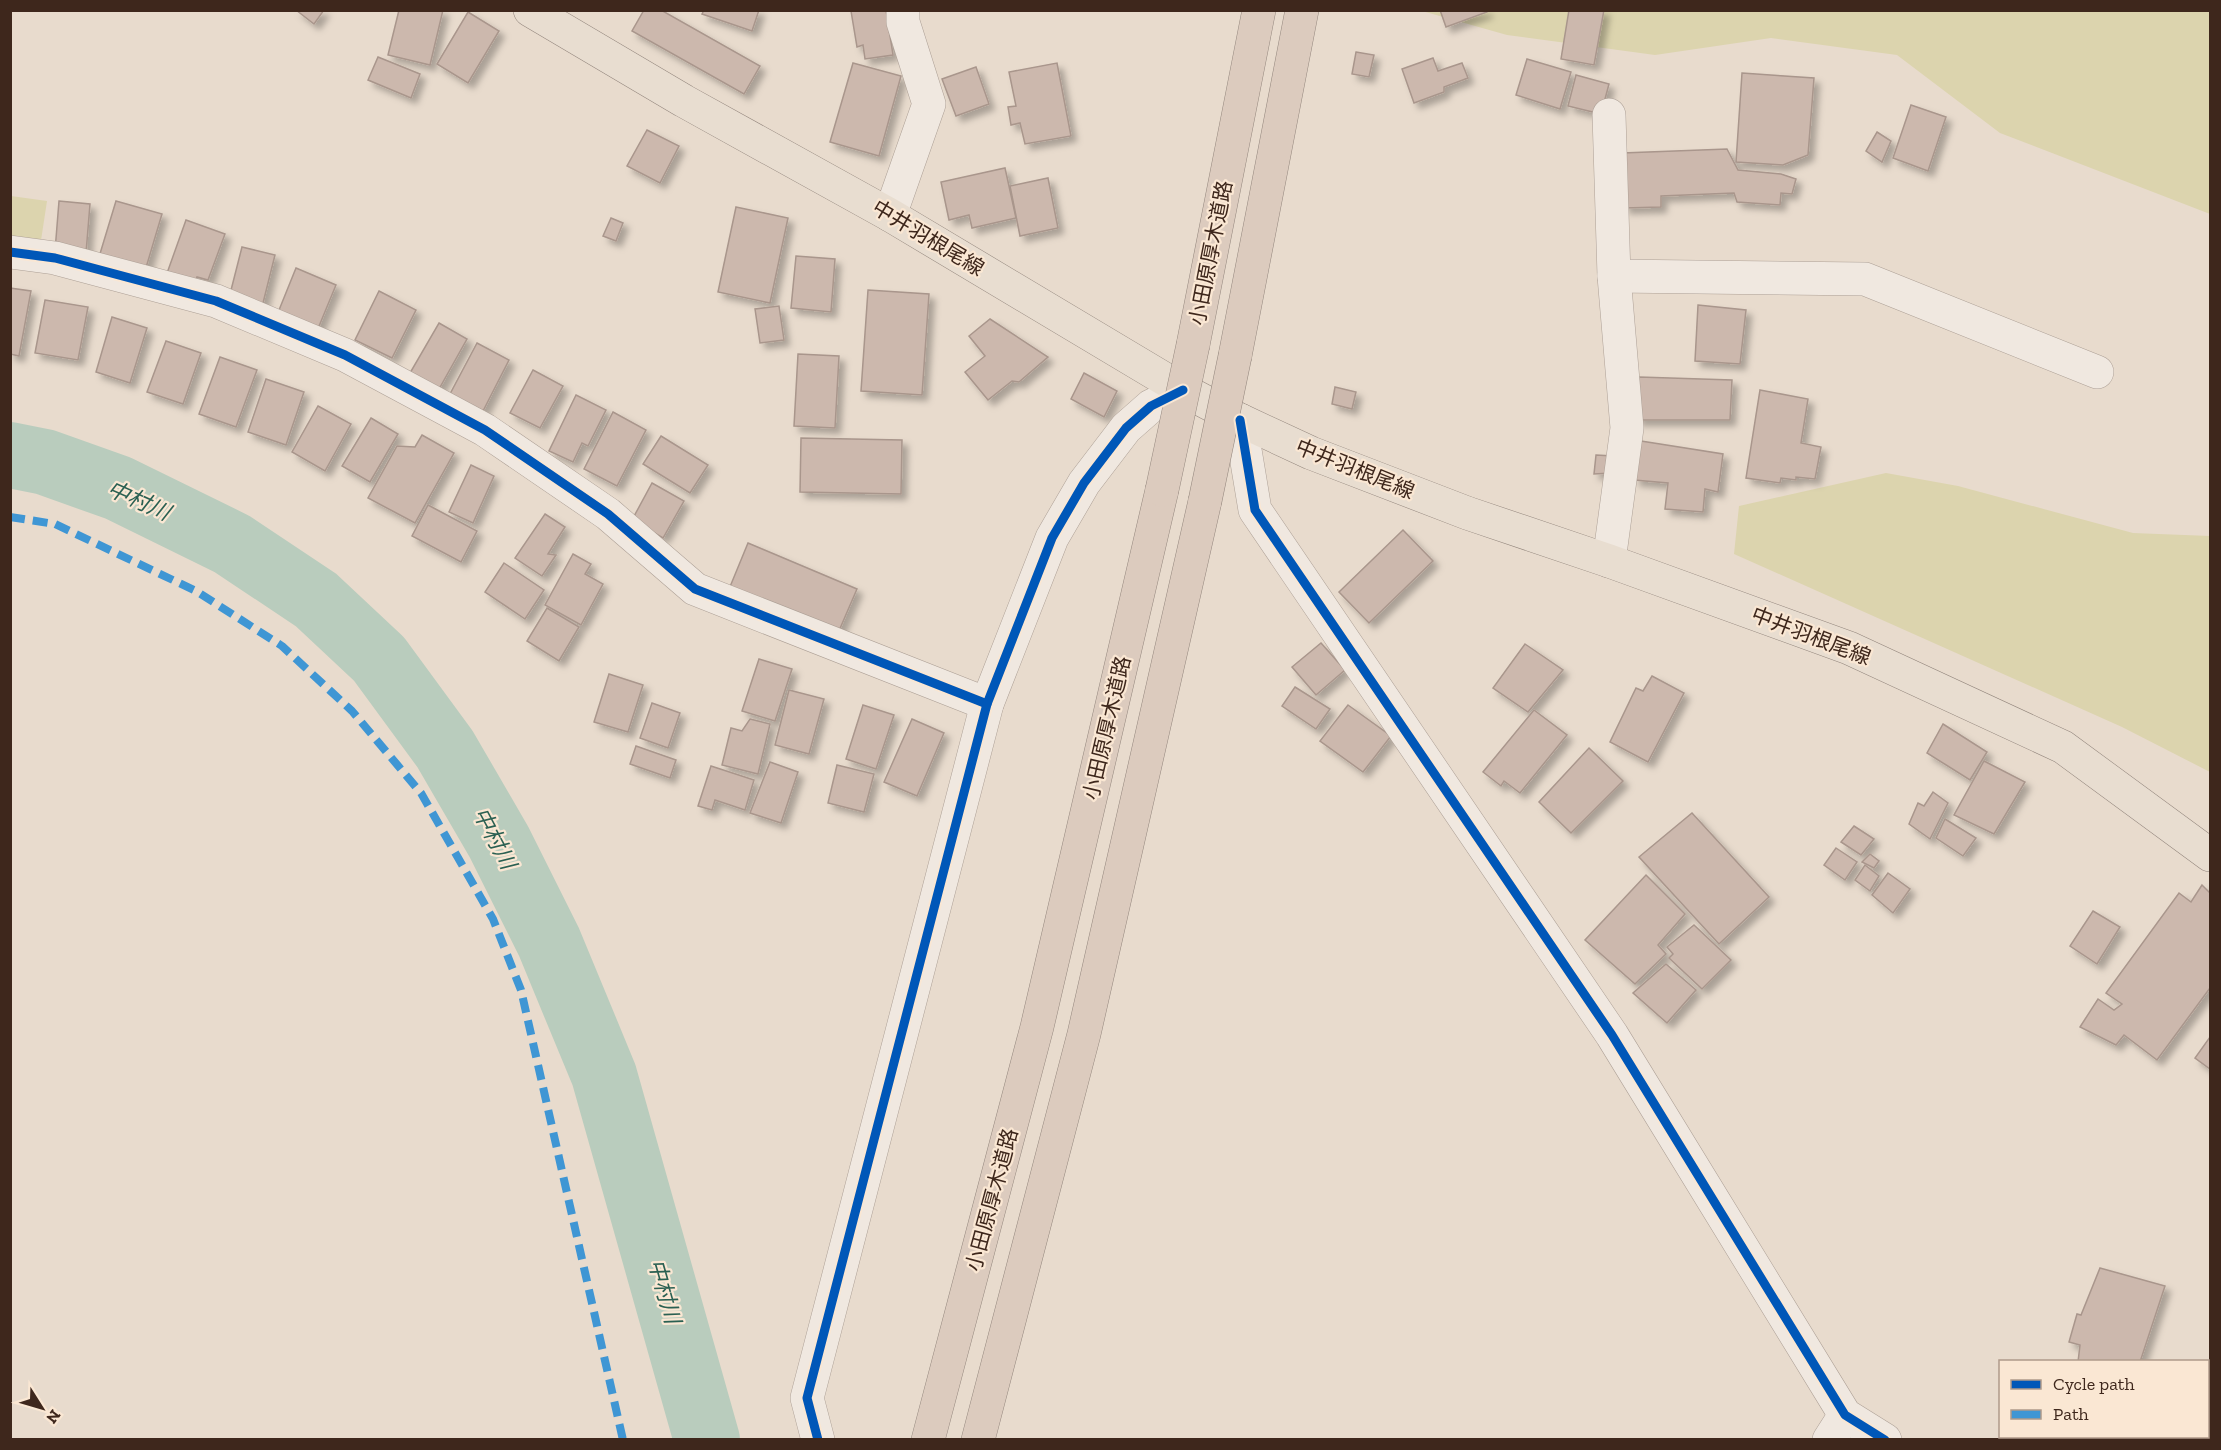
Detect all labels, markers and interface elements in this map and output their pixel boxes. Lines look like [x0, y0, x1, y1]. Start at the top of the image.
street label: 小田原厚木道路 [1184, 178, 1237, 327]
street label: 中井羽根尾線 [868, 194, 989, 281]
street label: 中井羽根尾線 [1292, 433, 1418, 504]
water label: 中村川 [103, 475, 176, 527]
street label: 中井羽根尾線 [1748, 601, 1874, 670]
street label: 小田原厚木道路 [1078, 653, 1135, 802]
water label: 中村川 [467, 803, 523, 875]
street label: 小田原厚木道路 [960, 1126, 1023, 1274]
water label: 中村川 [642, 1256, 687, 1328]
legend [1999, 1360, 2209, 1438]
text: Cycle path [2053, 1373, 2135, 1395]
north arrow [12, 1378, 72, 1438]
text: Path [2053, 1403, 2089, 1425]
text: N [42, 1406, 65, 1427]

